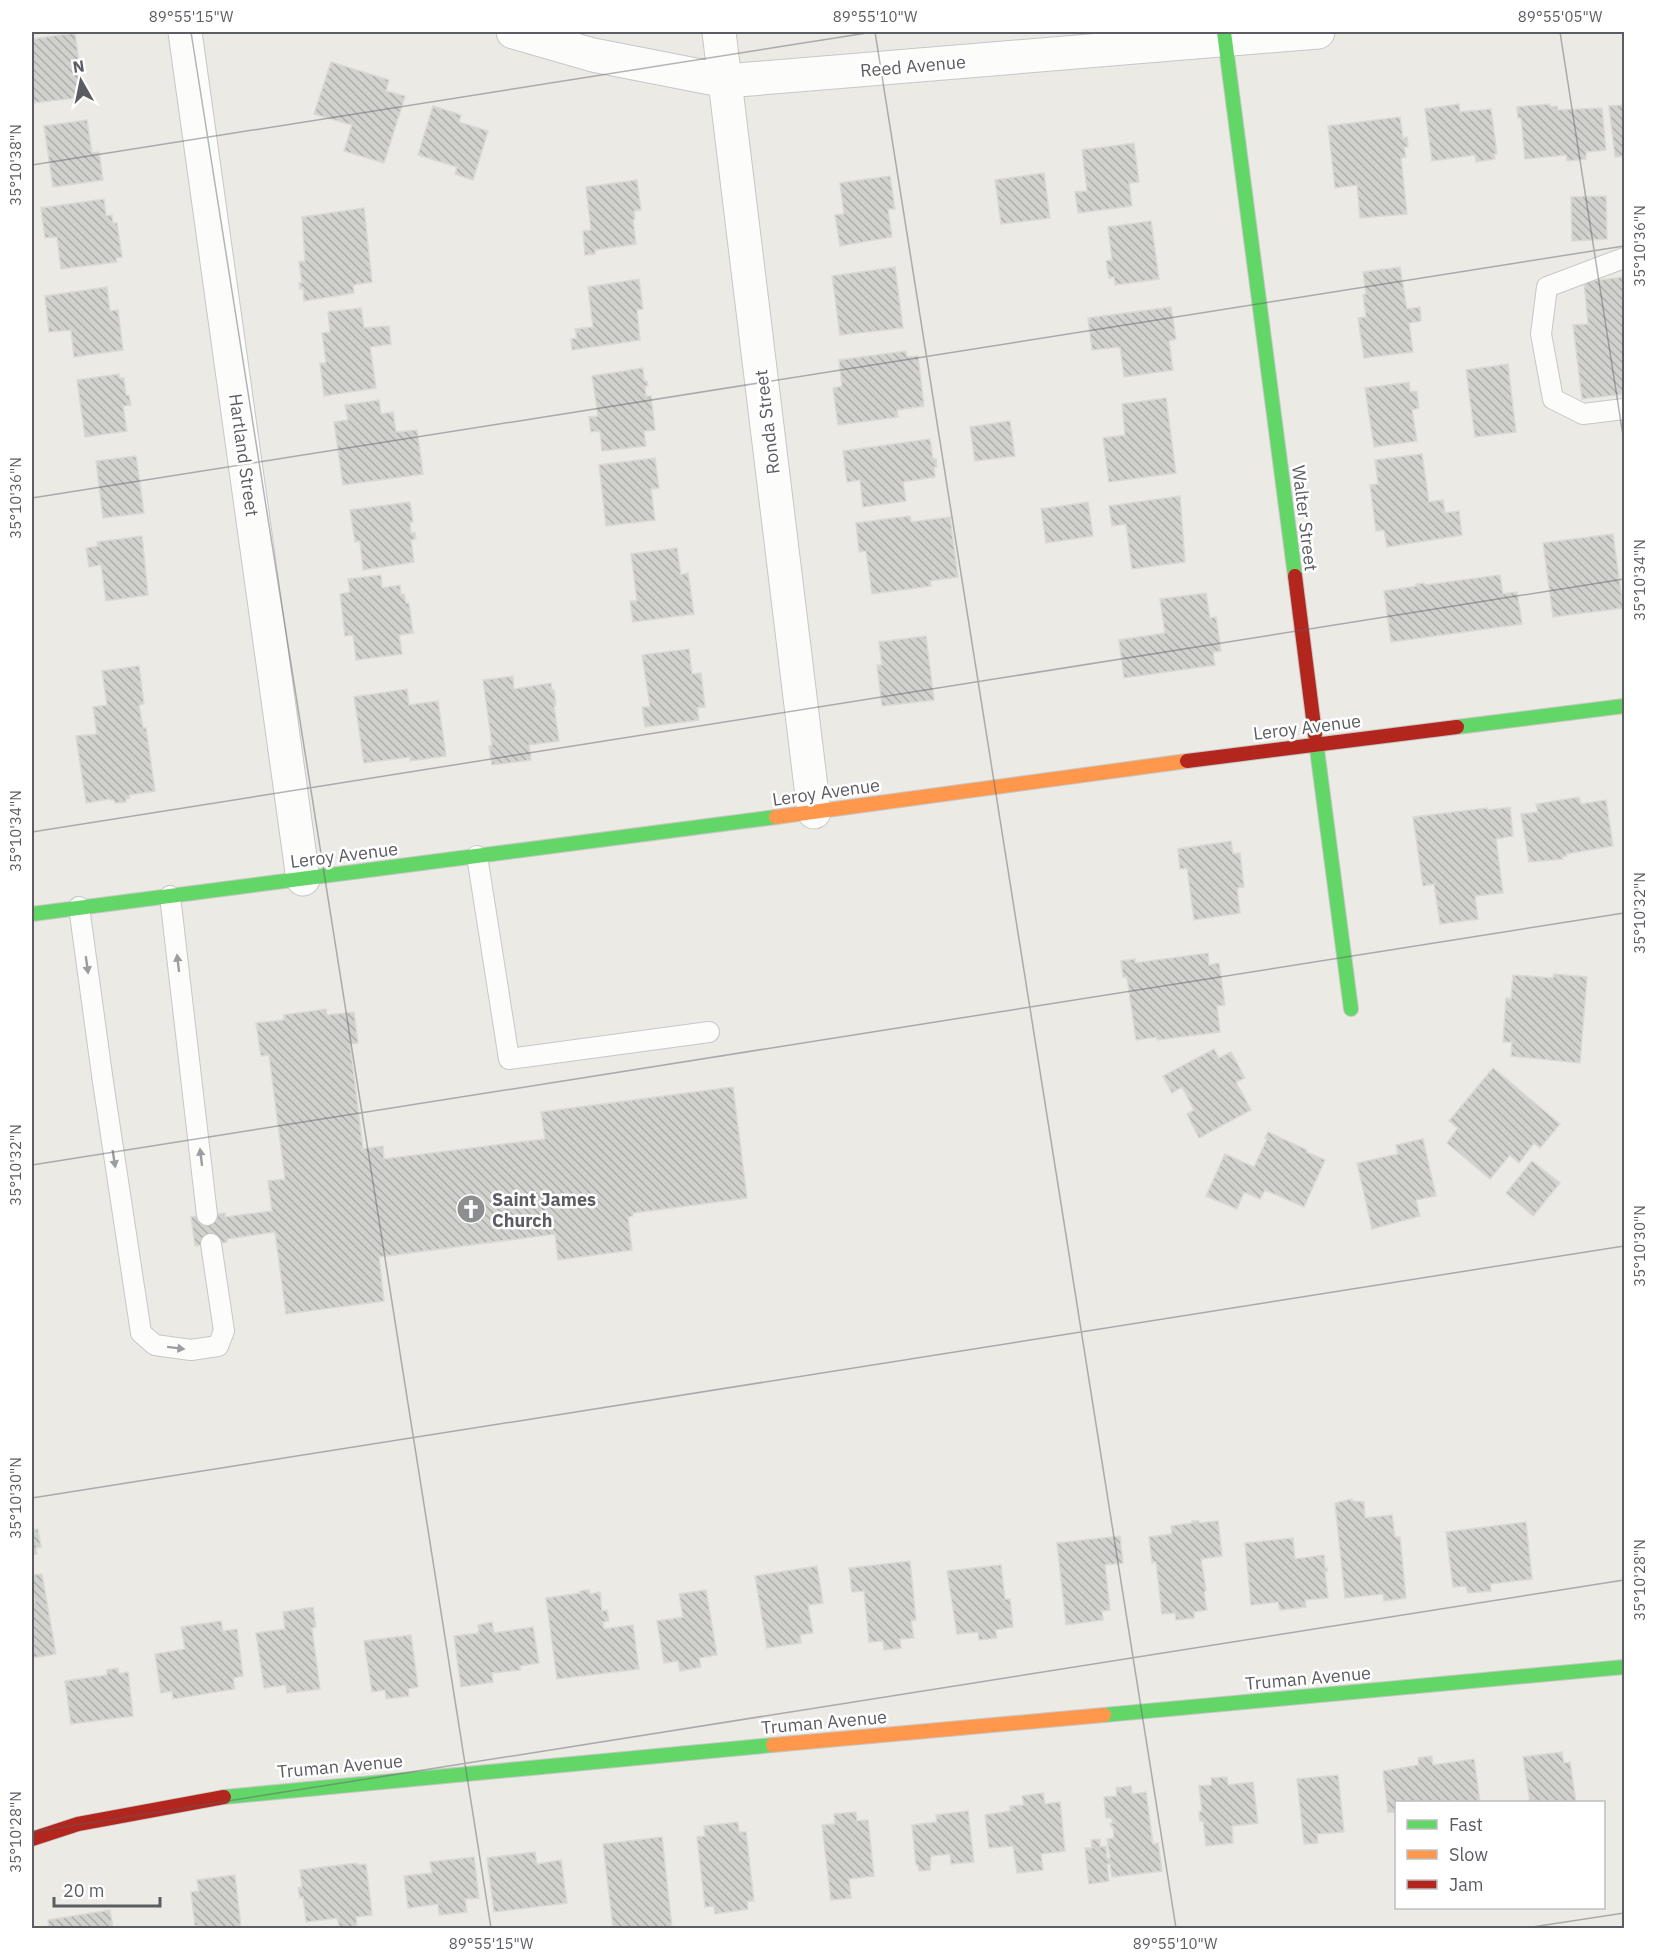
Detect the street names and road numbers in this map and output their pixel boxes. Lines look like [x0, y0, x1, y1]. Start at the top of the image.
street label: Reed Avenue [859, 50, 967, 82]
street label: Ronda Street [749, 368, 785, 476]
street label: Hartland Street [224, 392, 264, 518]
street label: Walter Street [1287, 464, 1323, 572]
street label: Leroy Avenue [1252, 709, 1362, 745]
street label: Leroy Avenue [771, 773, 881, 811]
street label: Leroy Avenue [289, 837, 399, 873]
street label: Truman Avenue [1244, 1661, 1372, 1695]
street label: Truman Avenue [760, 1705, 888, 1739]
street label: Truman Avenue [276, 1749, 404, 1783]

